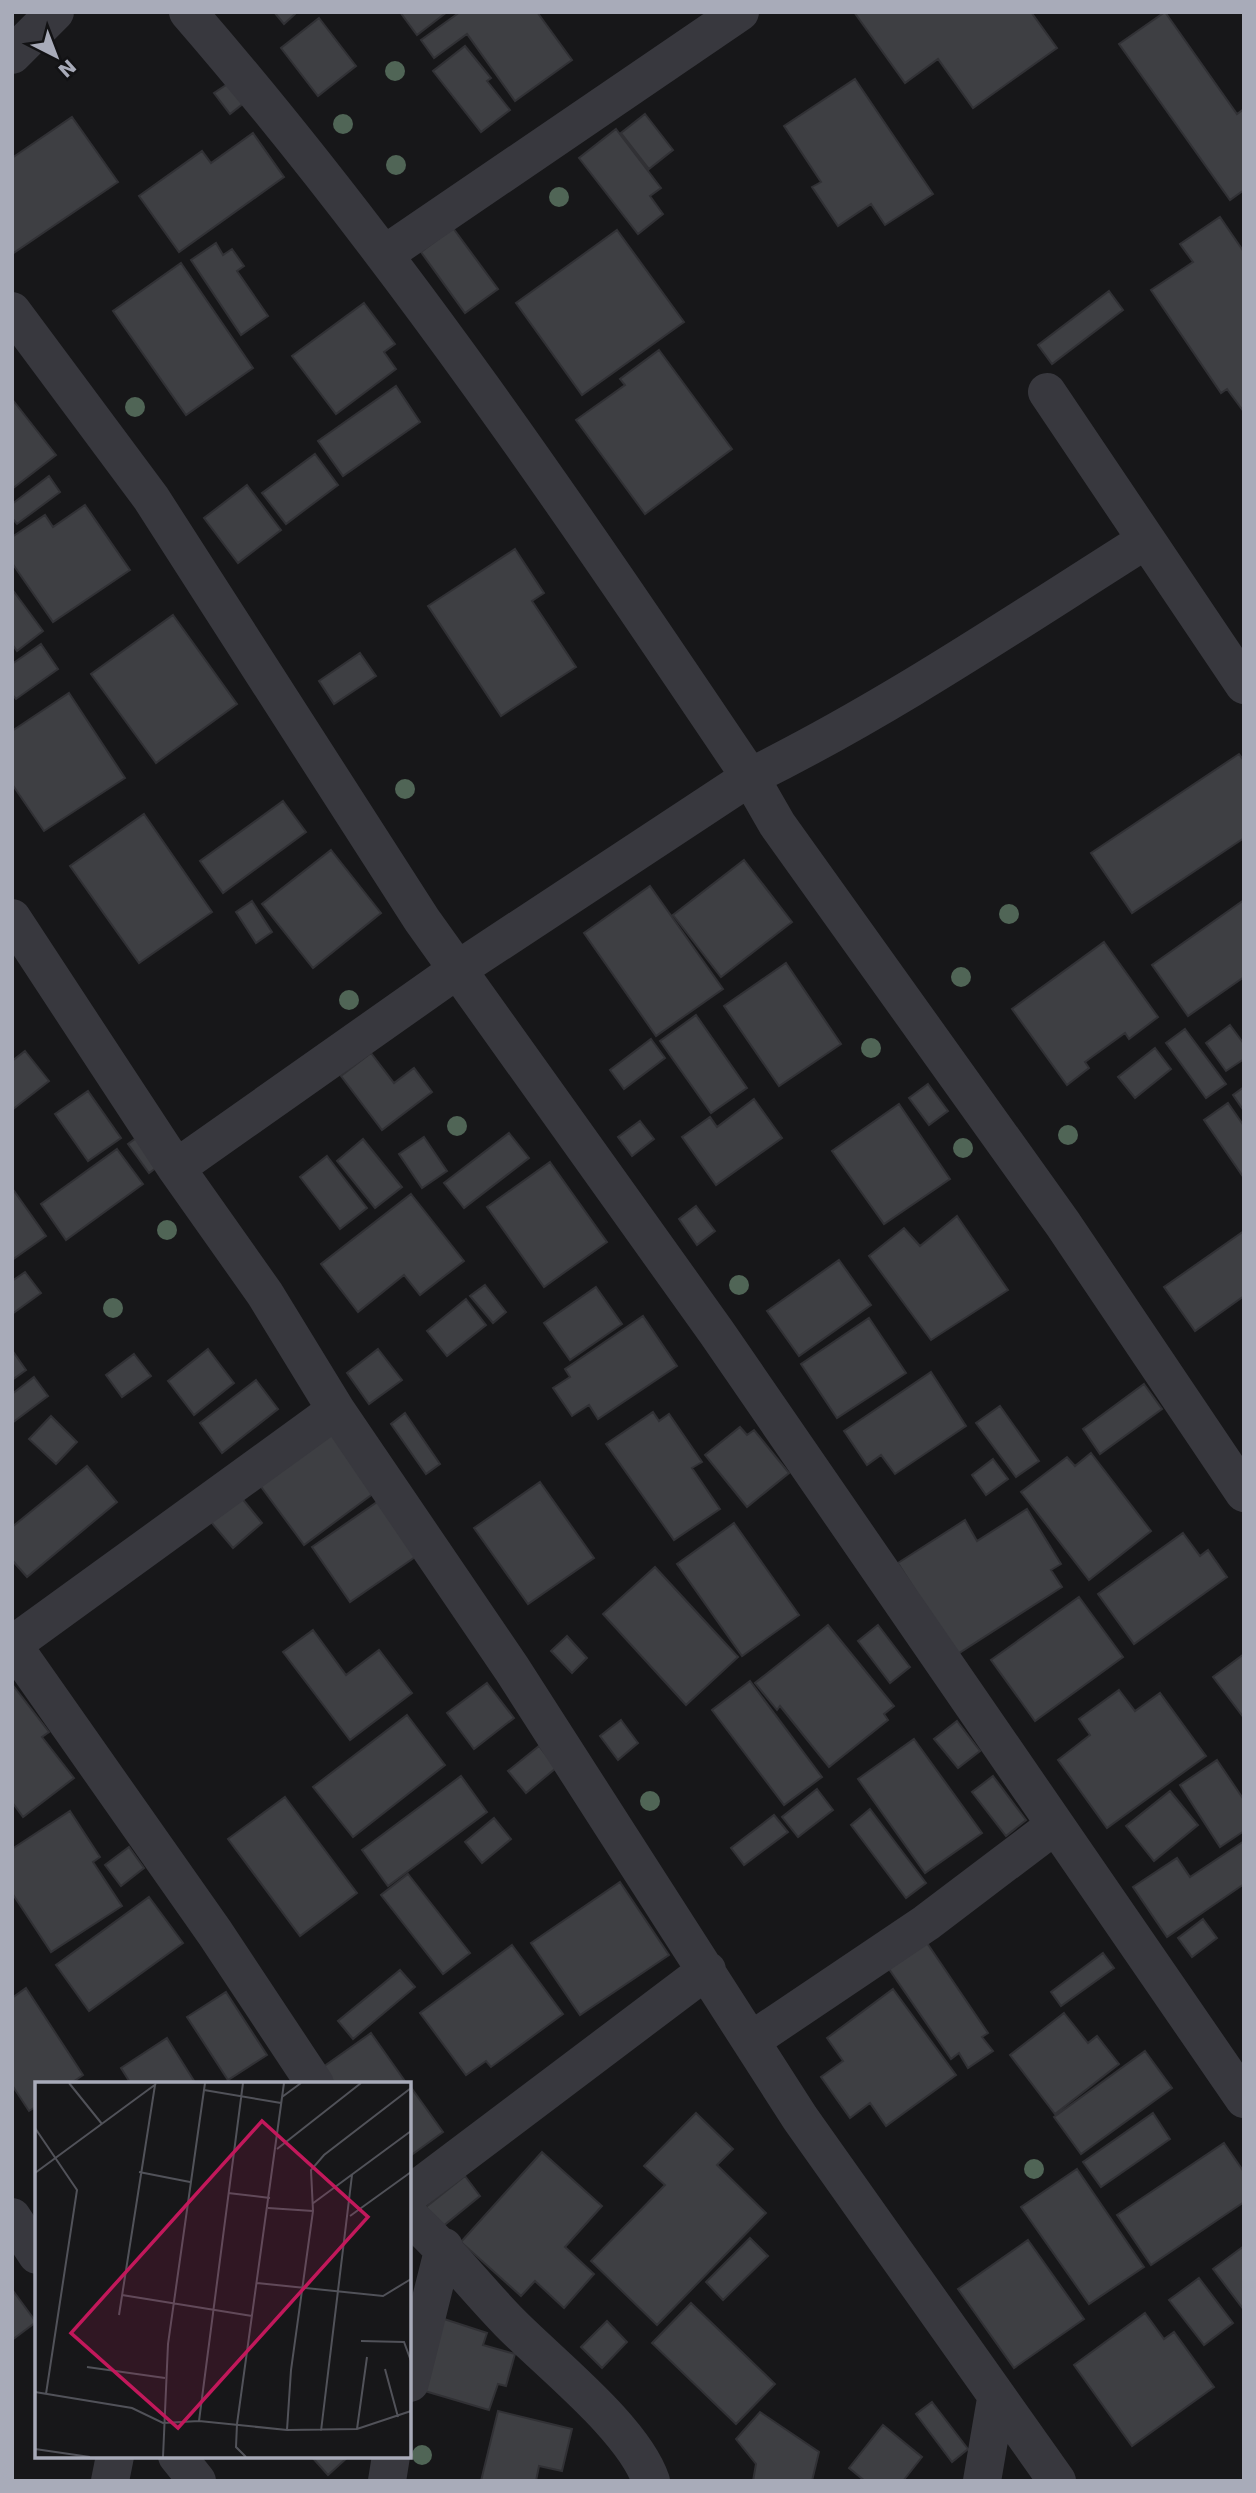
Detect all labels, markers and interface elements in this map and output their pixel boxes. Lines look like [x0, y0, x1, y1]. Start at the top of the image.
north arrow [21, 21, 91, 91]
text: N [54, 55, 81, 82]
inset map [35, 2082, 411, 2458]

